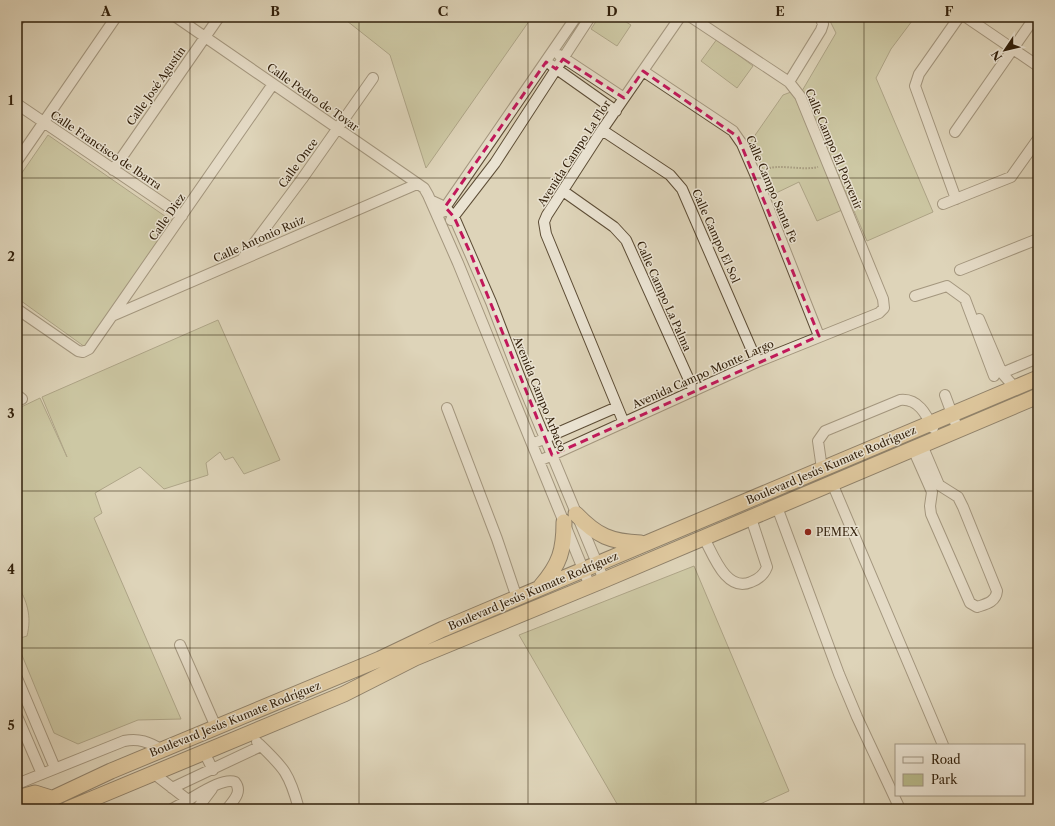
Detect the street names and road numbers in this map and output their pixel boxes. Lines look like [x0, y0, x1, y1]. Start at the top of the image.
street label: Calle José Agustín [123, 44, 189, 128]
street label: Calle Pedro de Tovar [264, 60, 362, 134]
street label: Calle Campo El Porvenir [802, 87, 866, 212]
street label: Avenida Campo La Flor [534, 97, 614, 209]
street label: Calle Francisco de Ibarra [48, 108, 164, 193]
street label: Calle Campo Santa Fe [743, 133, 801, 245]
street label: Calle Once [275, 135, 321, 191]
street label: Calle Campo El Sol [689, 187, 743, 286]
street label: Calle Diez [146, 191, 188, 243]
street label: Calle Antonio Ruiz [211, 212, 307, 266]
street label: Calle Campo La Palma [633, 239, 695, 353]
street label: Avenida Campo Arbaco [510, 333, 570, 454]
street label: Avenida Campo Monte Largo [629, 336, 776, 412]
street label: Boulevard Jesús Kumate Rodríguez [744, 423, 918, 507]
street label: Boulevard Jesús Kumate Rodríguez [446, 549, 620, 633]
street label: Boulevard Jesús Kumate Rodríguez [147, 678, 323, 760]

